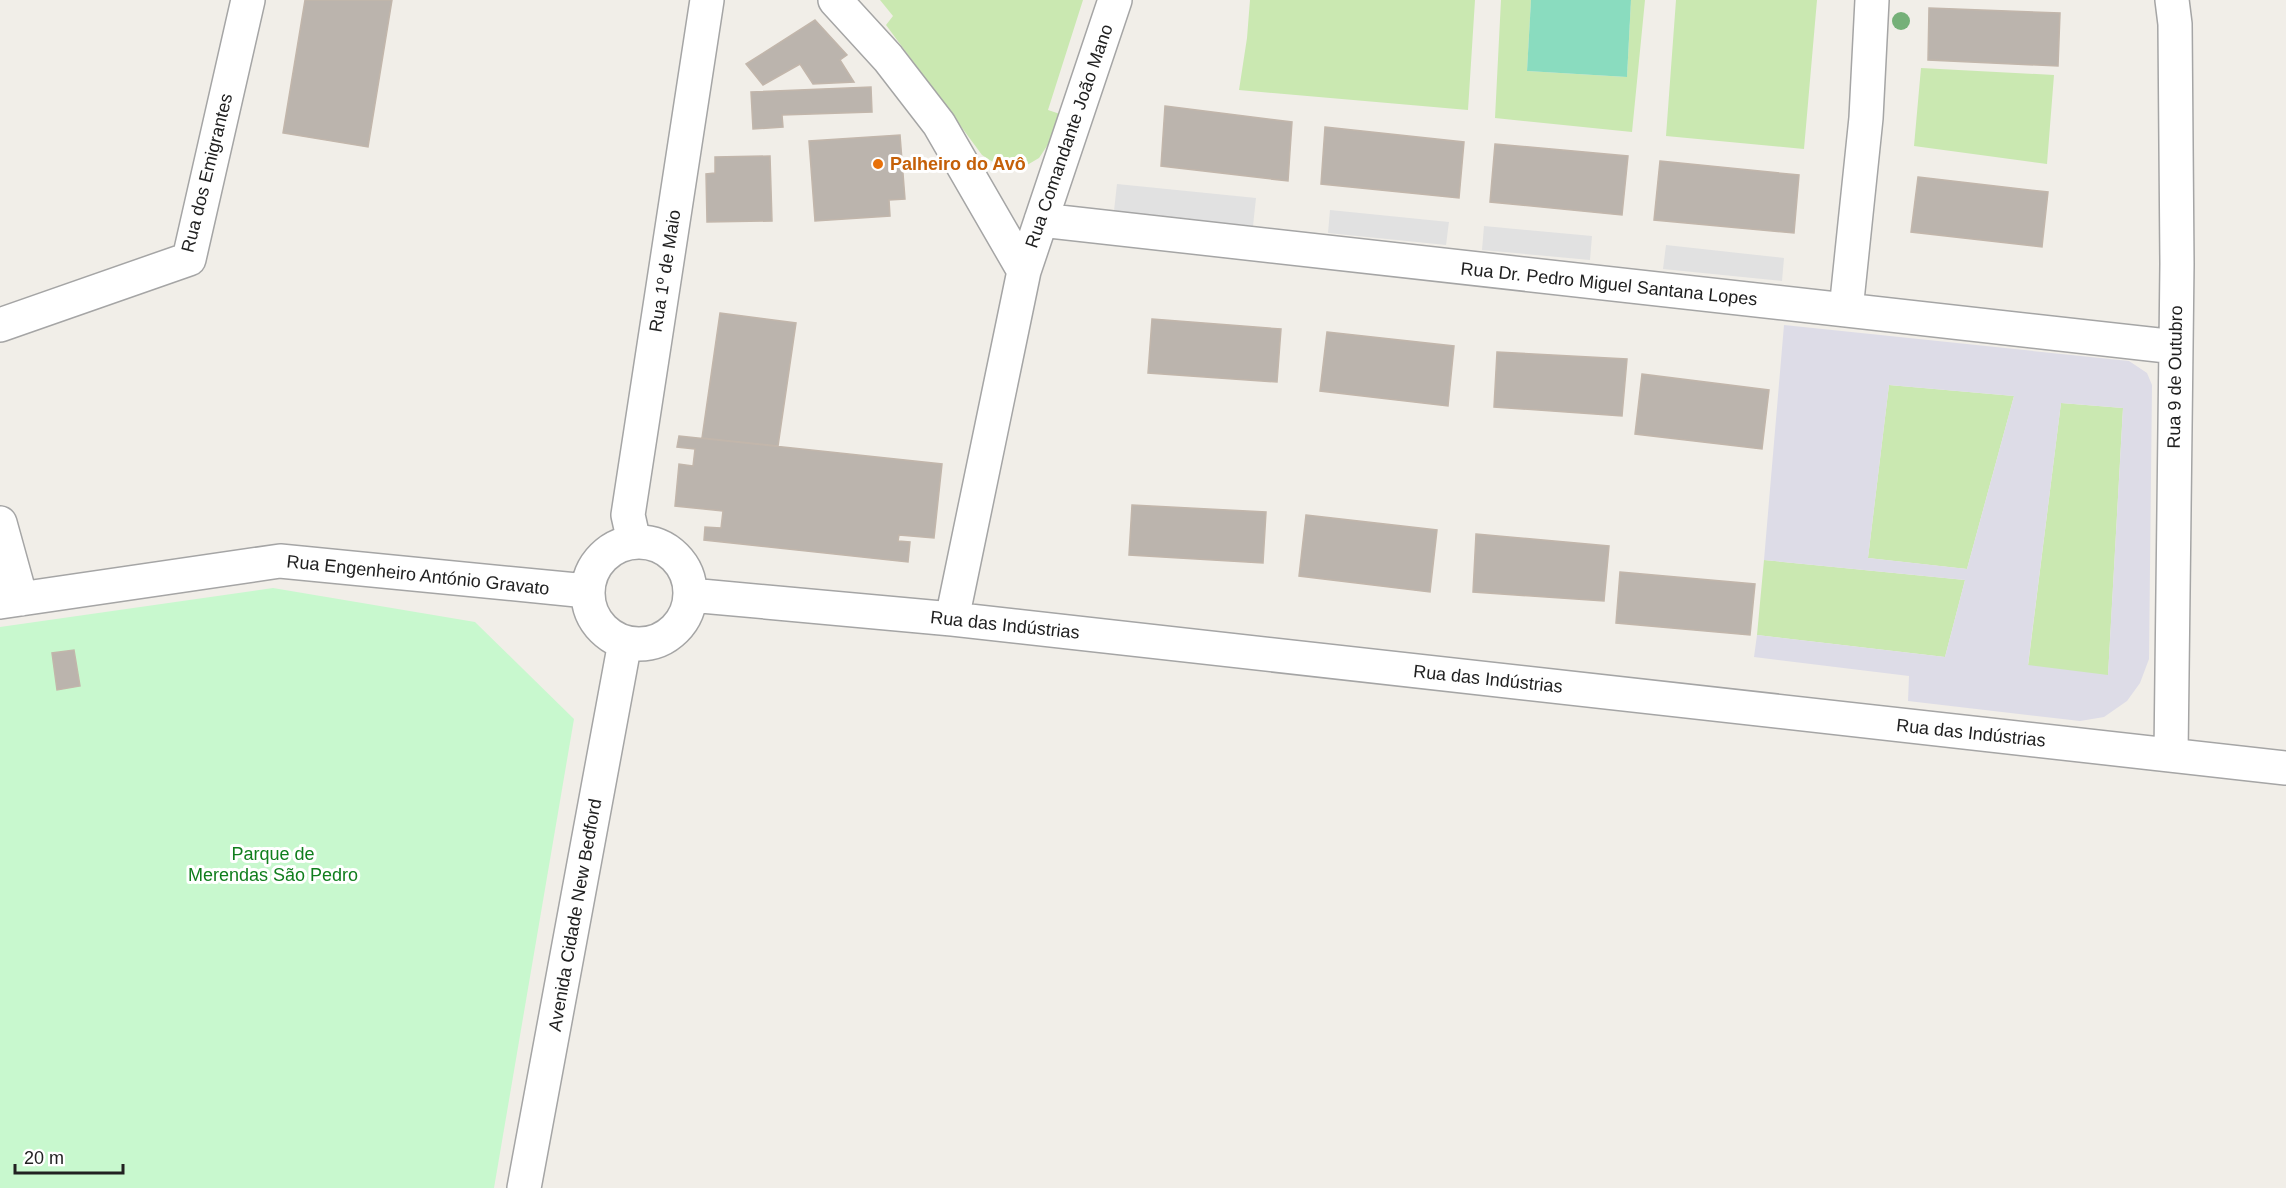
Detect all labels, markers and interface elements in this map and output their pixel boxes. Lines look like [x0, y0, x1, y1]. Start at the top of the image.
street label: Rua Comandante João Mano [1021, 22, 1117, 250]
street label: Rua dos Emigrantes [178, 91, 236, 255]
place label: Palheiro do Avô [890, 154, 1026, 174]
marker: Palheiro do Avô [871, 157, 885, 171]
street label: Rua 1º de Maio [645, 208, 685, 334]
street label: Rua Dr. Pedro Miguel Santana Lopes [1460, 258, 1758, 310]
street label: Rua 9 de Outubro [2164, 305, 2186, 449]
street label: Rua Engenheiro António Gravato [286, 551, 550, 599]
street label: Rua das Indústrias [929, 607, 1081, 643]
street label: Rua das Indústrias [1412, 661, 1564, 697]
street label: Rua das Indústrias [1895, 715, 2047, 751]
street label: Avenida Cidade New Bedford [545, 797, 605, 1033]
park label: Parque de Merendas São Pedro [188, 844, 358, 885]
scale bar [15, 1137, 123, 1175]
text: 20 m [24, 1148, 64, 1168]

